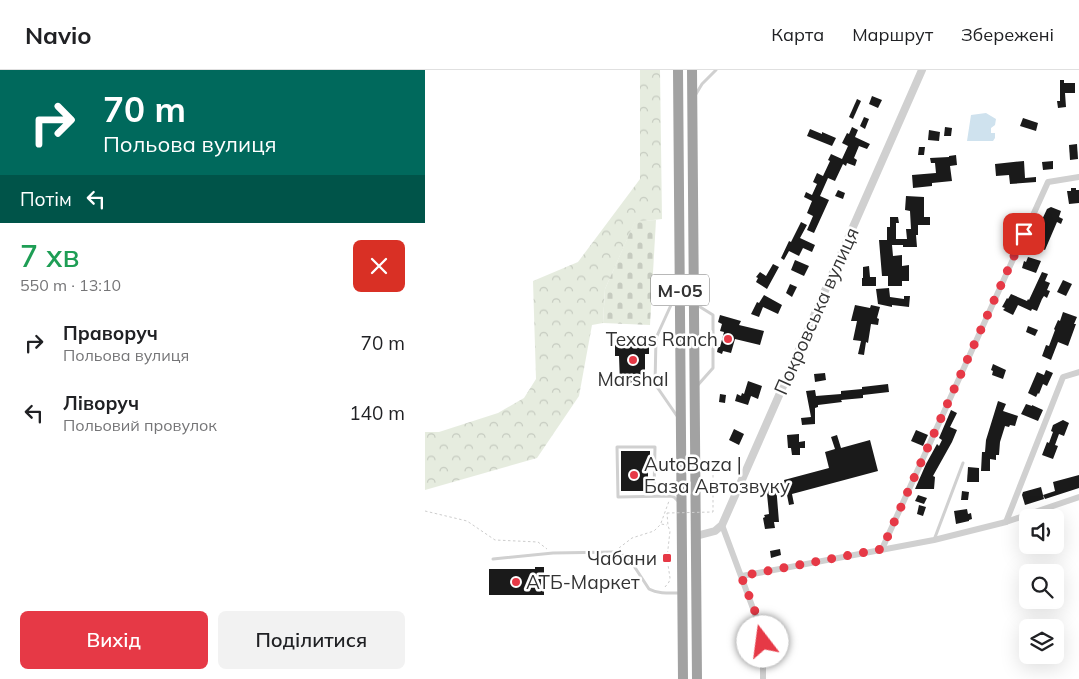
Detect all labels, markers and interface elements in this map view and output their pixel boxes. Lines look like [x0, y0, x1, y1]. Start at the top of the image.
text: Navio [25, 20, 91, 50]
text: Карта [771, 23, 824, 46]
text: Маршрут [852, 23, 933, 46]
text: Збережені [961, 23, 1054, 46]
text: 70 m [103, 87, 186, 131]
icon: right [20, 90, 85, 155]
text: Польова вулиця [103, 130, 277, 158]
icon: left [82, 185, 110, 213]
text: Потім [20, 187, 72, 211]
pin [1003, 213, 1045, 255]
icon: arrive [1010, 220, 1038, 248]
street label: Покровська вулиця [768, 224, 864, 398]
text: 7 хв [20, 237, 80, 275]
button: close [353, 240, 405, 292]
road number: М-05 [651, 274, 709, 306]
text: 550 m · 13:10 [20, 275, 121, 295]
text: Праворуч [63, 321, 158, 345]
place label: Texas Ranch [606, 327, 718, 351]
icon: right [20, 329, 48, 357]
text: 70 m [361, 331, 405, 355]
marker: Texas Ranch [722, 333, 734, 345]
text: Польова вулиця [63, 345, 189, 365]
marker: Marshal [627, 354, 639, 366]
place label: Marshal [598, 367, 668, 391]
text: Ліворуч [63, 391, 139, 415]
icon: left [20, 399, 48, 427]
text: 140 m [349, 401, 405, 425]
text: Польовий провулок [63, 415, 217, 435]
place label: AutoBaza | База Автозвуку [644, 452, 790, 498]
marker: AutoBaza | База Автозвуку [628, 469, 640, 481]
map controls [1019, 509, 1064, 664]
button: sound [1019, 509, 1064, 554]
place label: Чабани [587, 546, 657, 570]
marker: Чабани [661, 552, 673, 564]
button: search [1019, 564, 1064, 609]
place label: АТБ-Маркет [526, 570, 640, 594]
marker: АТБ-Маркет [510, 576, 522, 588]
button: Вихід [20, 611, 208, 669]
button: Поділитися [218, 611, 405, 669]
position arrow [736, 615, 788, 667]
button: layers [1019, 619, 1064, 664]

